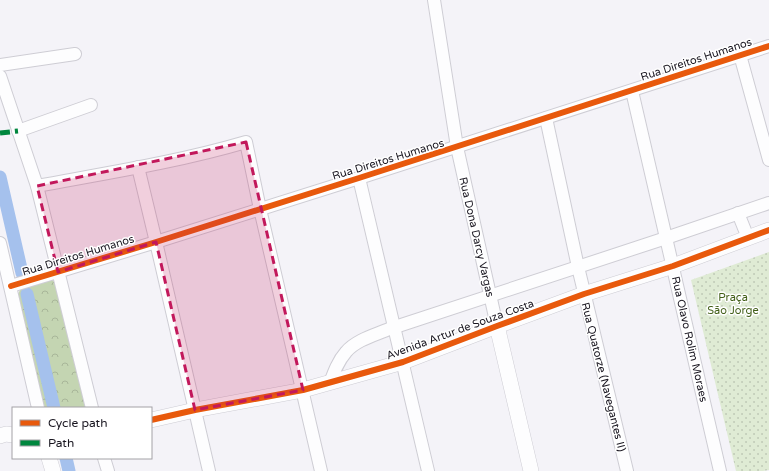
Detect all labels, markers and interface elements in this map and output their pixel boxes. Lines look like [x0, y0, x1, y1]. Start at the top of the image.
street label: Rua Direitos Humanos [639, 35, 753, 84]
street label: Rua Direitos Humanos [331, 136, 446, 183]
street label: Rua Dona Darcy Vargas [456, 176, 497, 298]
street label: Rua Direitos Humanos [21, 232, 136, 279]
street label: Rua Olavo Rolim Moraes [669, 275, 710, 403]
park label: Praça São Jorge [707, 291, 759, 317]
street label: Avenida Artur de Souza Costa [385, 297, 536, 362]
street label: Rua Quatorze (Navegantes II) [579, 301, 628, 453]
legend [12, 407, 152, 459]
text: Cycle path [48, 416, 107, 430]
text: Path [48, 436, 74, 450]

